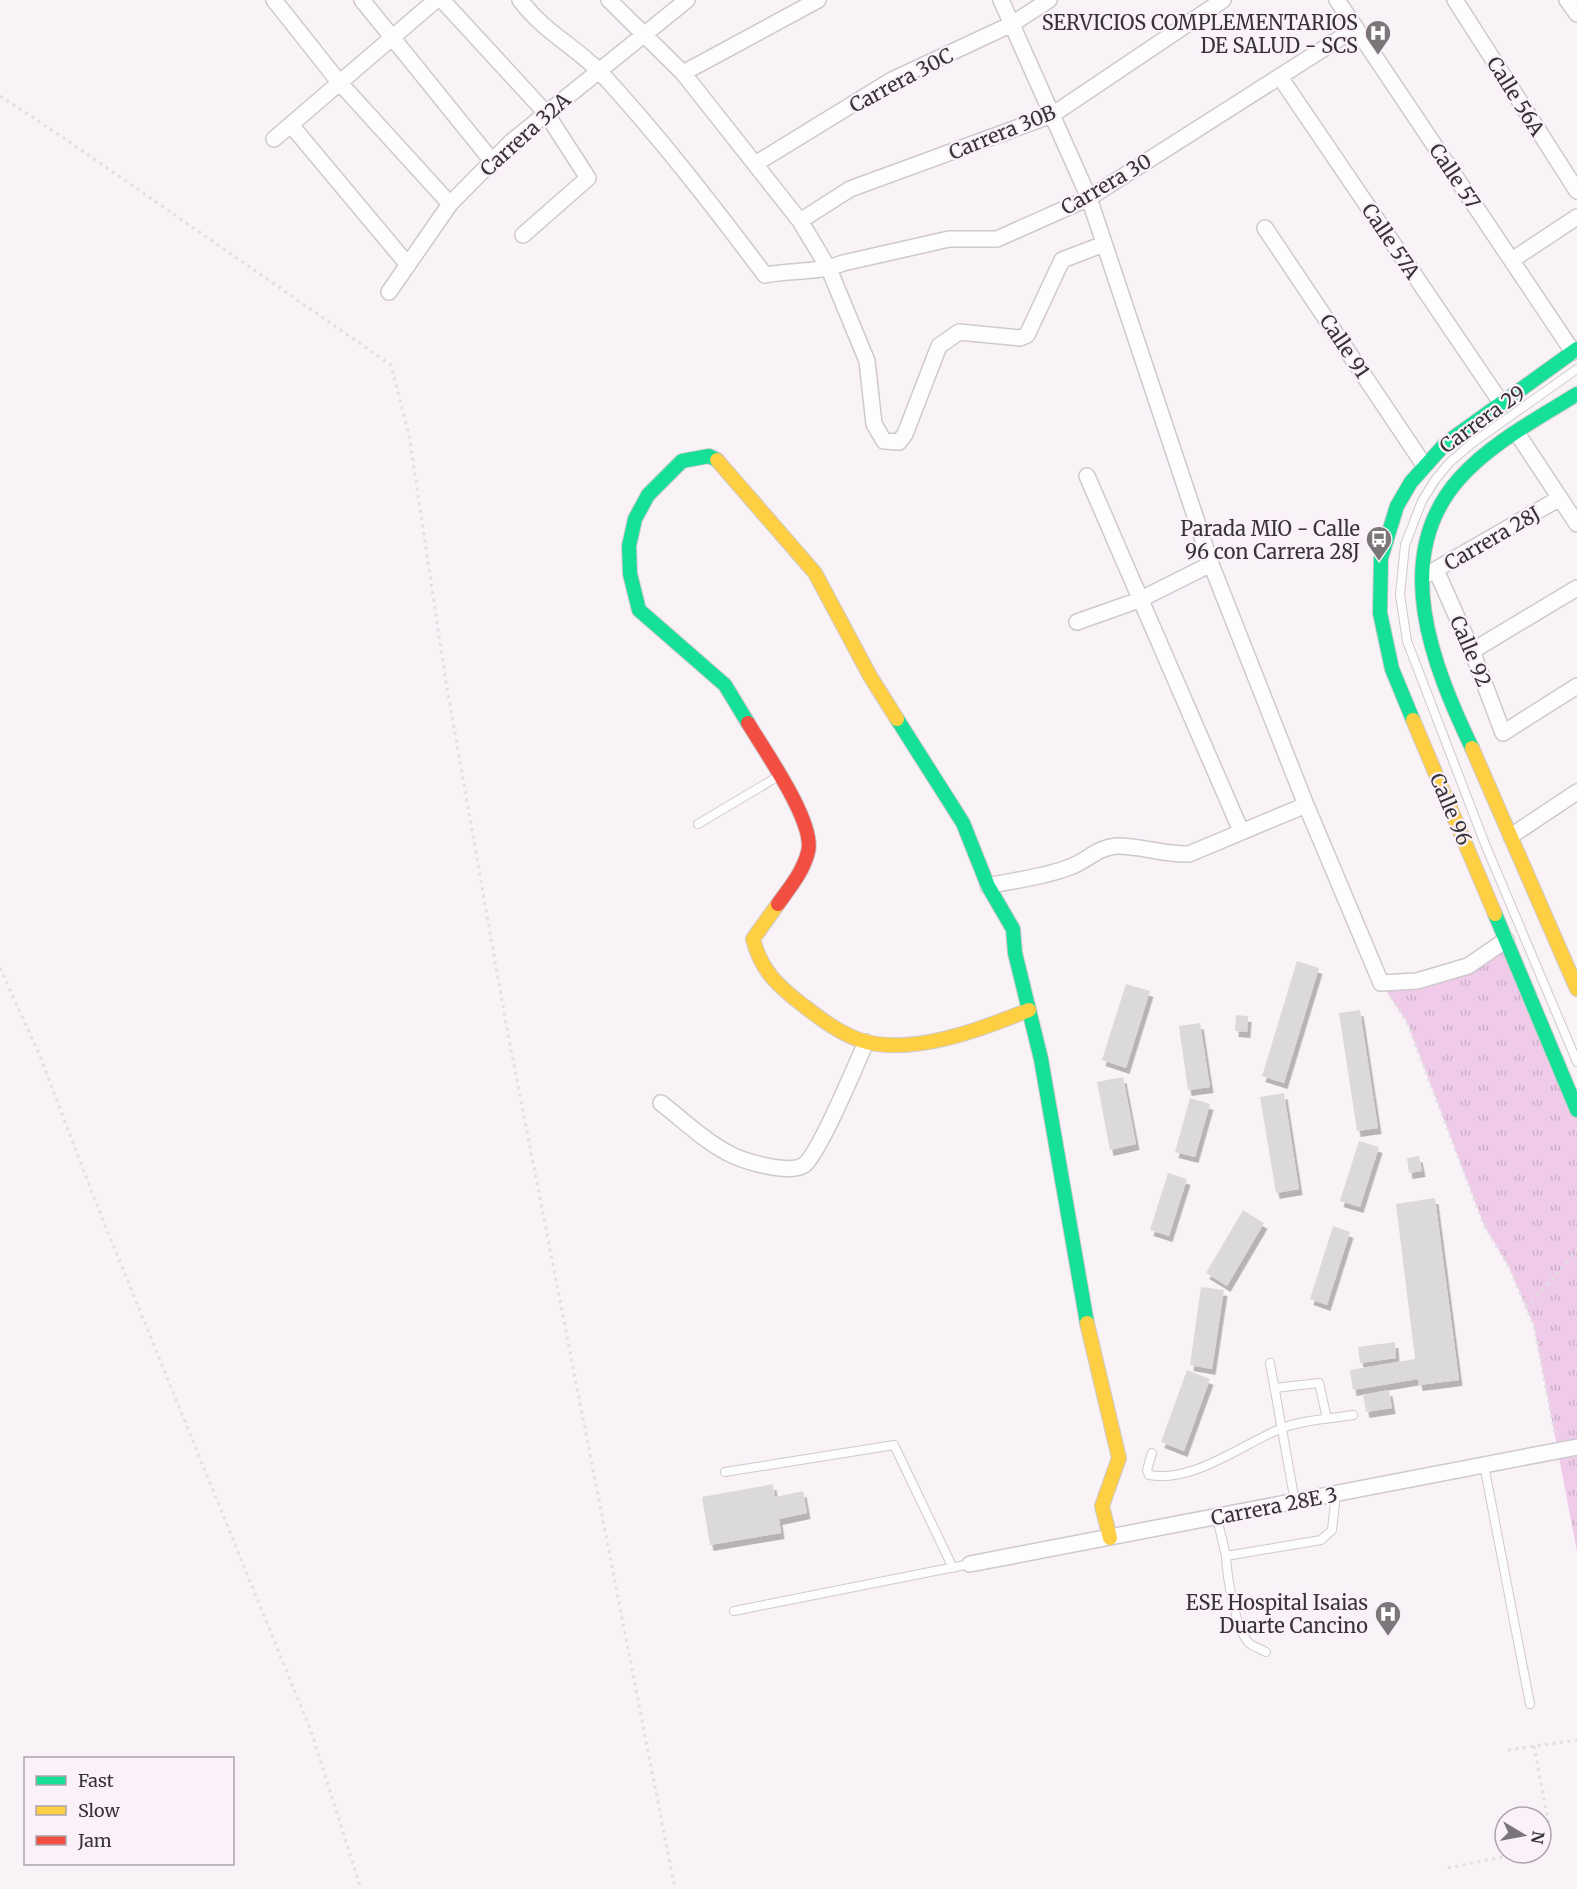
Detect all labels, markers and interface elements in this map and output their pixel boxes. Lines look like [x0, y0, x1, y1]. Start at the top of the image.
place label: SERVICIOS COMPLEMENTARIOS DE SALUD - SCS [1042, 10, 1358, 58]
hospital icon: SERVICIOS COMPLEMENTARIOS DE SALUD - SCS [1363, 18, 1393, 56]
street label: Carrera 30C [845, 42, 957, 118]
street label: Calle 56A [1482, 52, 1551, 141]
street label: Carrera 32A [475, 86, 576, 181]
street label: Carrera 30B [945, 99, 1059, 165]
street label: Calle 57 [1424, 138, 1486, 214]
street label: Carrera 30 [1056, 148, 1156, 220]
street label: Calle 57A [1357, 198, 1426, 284]
street label: Calle 91 [1314, 309, 1376, 383]
street label: Carrera 29 [1434, 380, 1530, 458]
street label: Carrera 28J [1440, 501, 1544, 575]
place label: Parada MIO - Calle 96 con Carrera 28J [1180, 516, 1360, 564]
bus stop icon: Parada MIO - Calle 96 con Carrera 28J [1364, 524, 1394, 562]
street label: Calle 92 [1445, 612, 1497, 690]
street label: Calle 96 [1425, 769, 1477, 849]
street label: Carrera 28E 3 [1209, 1481, 1339, 1531]
place label: ESE Hospital Isaias Duarte Cancino [1186, 1590, 1368, 1638]
hospital icon: ESE Hospital Isaias Duarte Cancino [1373, 1599, 1403, 1637]
legend [24, 1757, 234, 1865]
text: Fast [78, 1769, 114, 1792]
text: Slow [78, 1799, 121, 1822]
north arrow [1493, 1805, 1553, 1865]
text: Jam [77, 1829, 112, 1852]
text: N [1527, 1830, 1549, 1846]

